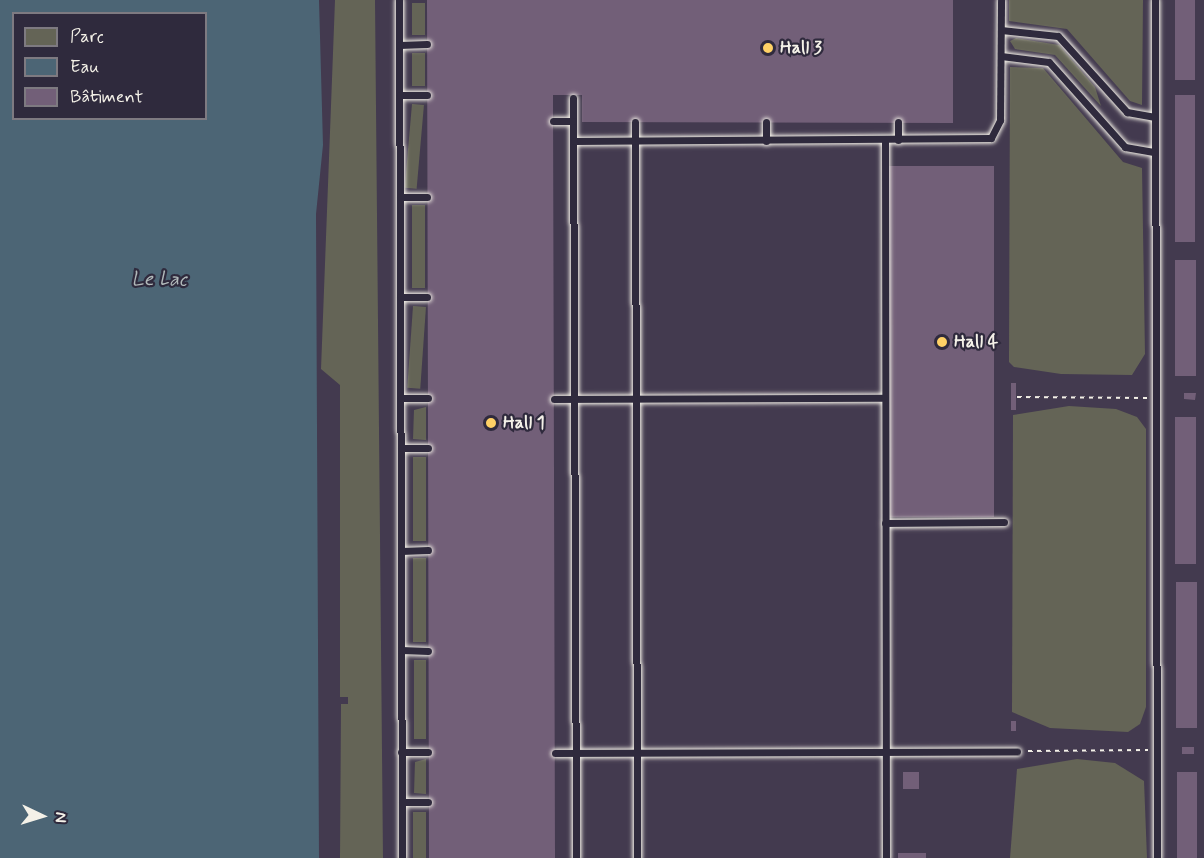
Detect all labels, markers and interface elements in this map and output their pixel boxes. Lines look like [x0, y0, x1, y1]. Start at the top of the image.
legend [12, 12, 207, 120]
text: Parc [70, 25, 104, 49]
place label: Hall 3 [780, 37, 822, 59]
marker: Hall 3 [761, 41, 775, 55]
text: Eau [70, 55, 99, 79]
text: Bâtiment [70, 85, 143, 109]
water label: Le Lac [129, 267, 189, 291]
place label: Hall 4 [954, 331, 998, 353]
marker: Hall 4 [935, 335, 949, 349]
place label: Hall 1 [503, 412, 545, 434]
marker: Hall 1 [484, 416, 498, 430]
north arrow [12, 786, 72, 846]
text: N [50, 811, 71, 823]

